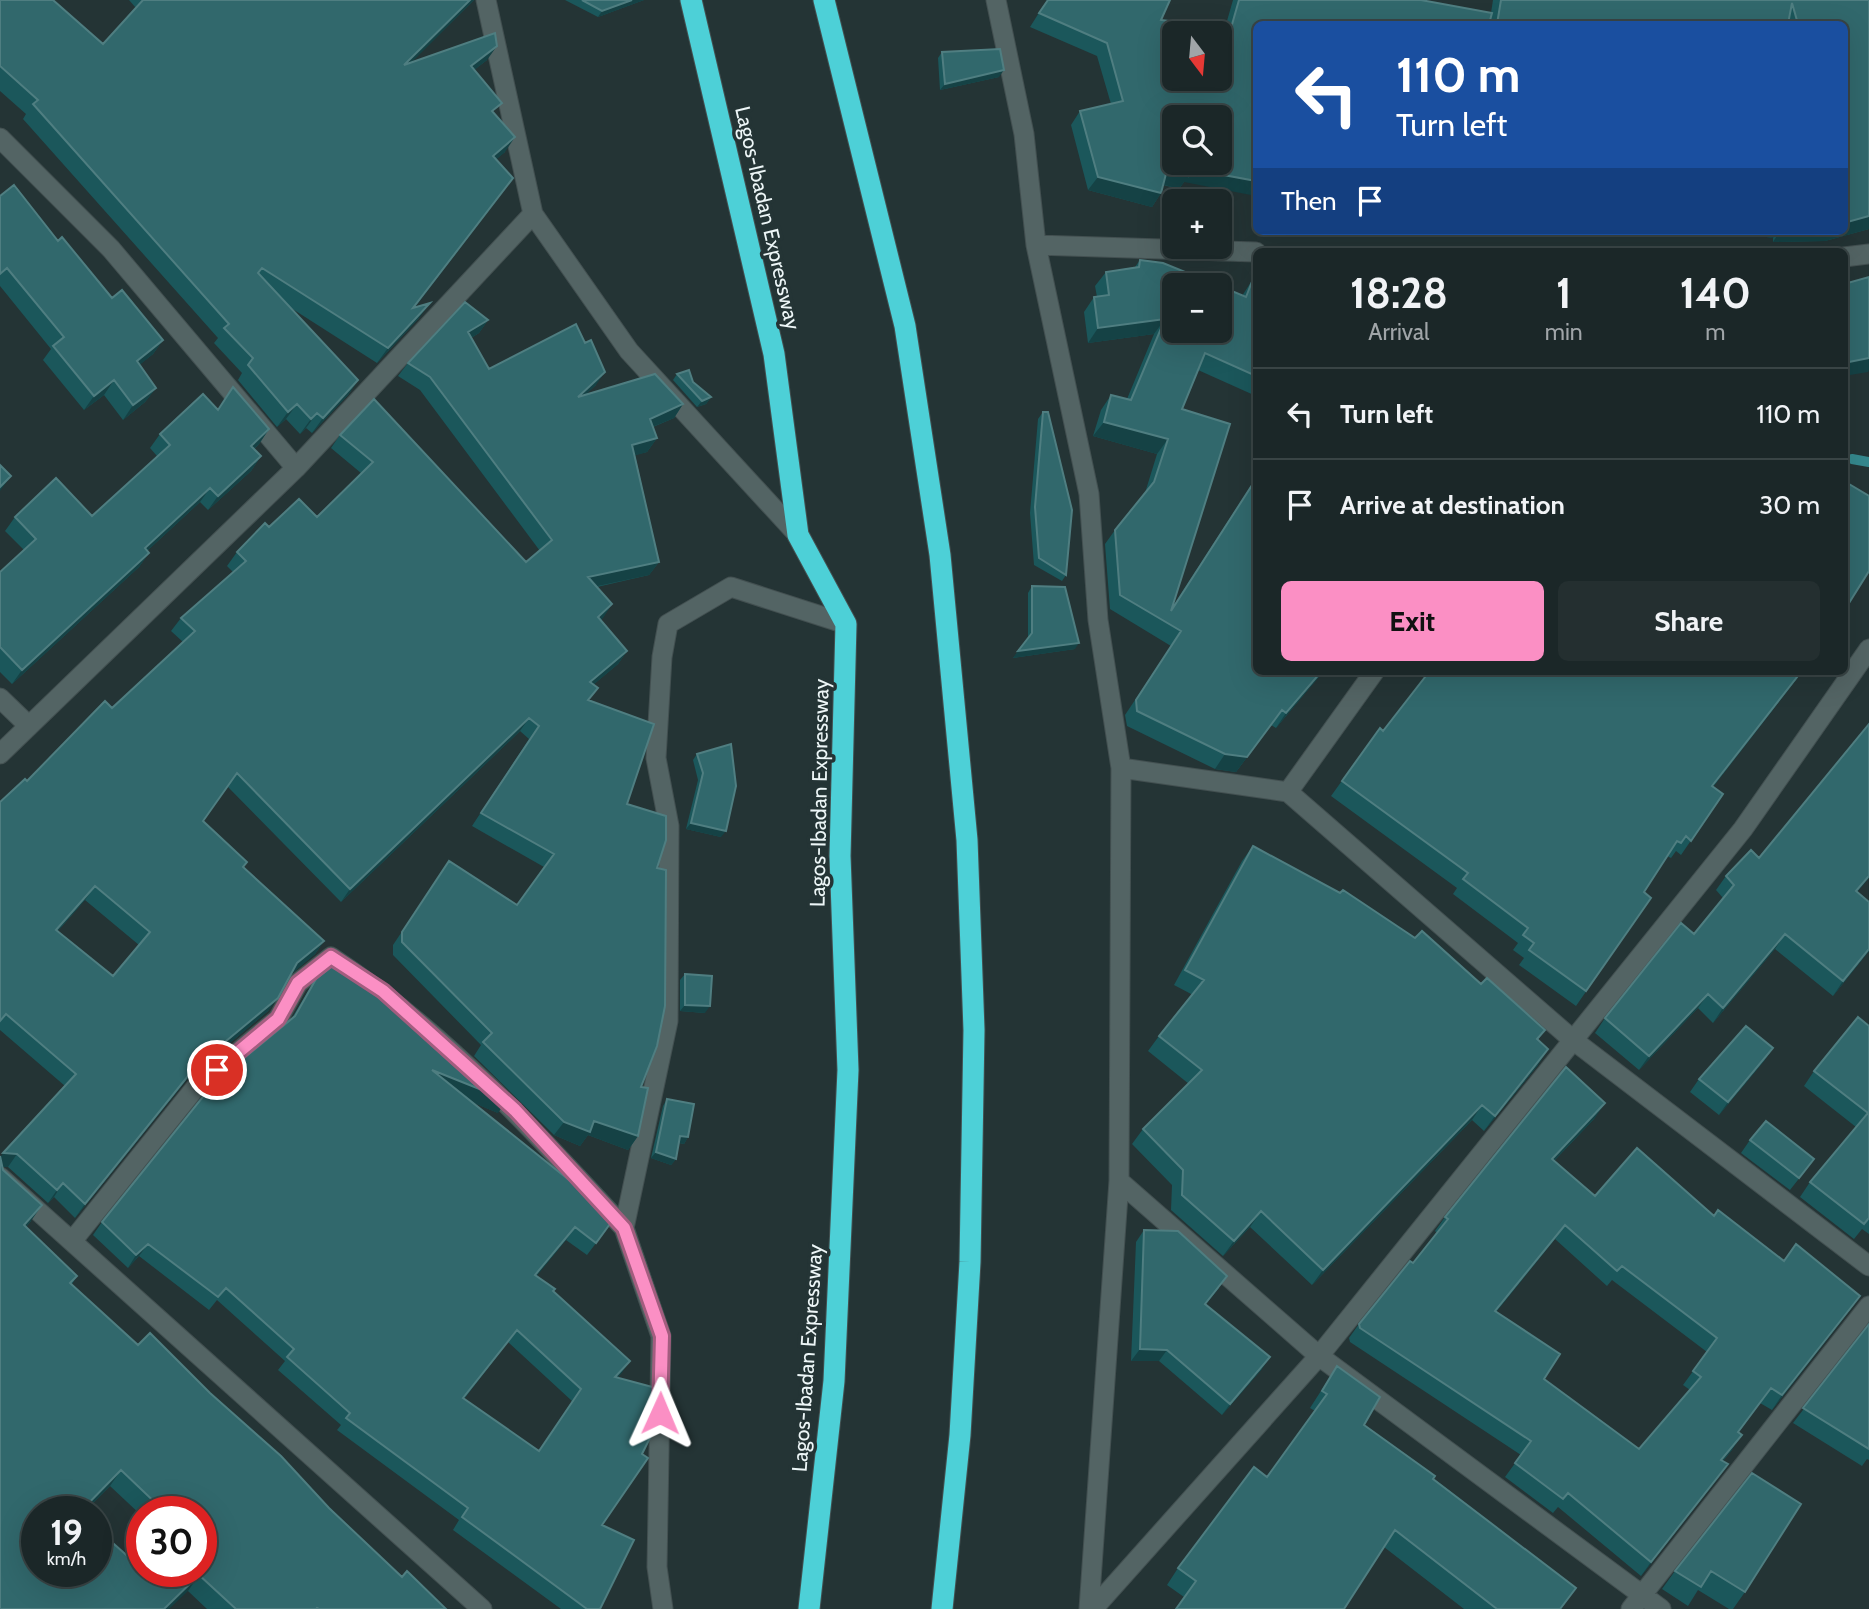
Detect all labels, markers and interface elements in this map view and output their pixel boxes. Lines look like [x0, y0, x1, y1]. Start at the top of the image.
north arrow [1162, 21, 1232, 91]
map controls [1162, 21, 1232, 343]
text: 110 m [1396, 45, 1520, 104]
icon: left [1281, 49, 1372, 140]
street label: Lagos-Ibadan Expressway [730, 104, 806, 333]
button: search [1162, 105, 1232, 175]
text: Turn left [1396, 105, 1507, 144]
icon: arrive [1351, 182, 1389, 220]
text: Then [1281, 185, 1337, 217]
button: + [1162, 189, 1232, 259]
text: 18:28 [1350, 267, 1448, 319]
text: 1 [1556, 267, 1572, 319]
text: 140 [1680, 267, 1751, 319]
button: − [1162, 273, 1232, 343]
text: Arrival [1368, 318, 1430, 346]
text: min [1545, 318, 1583, 346]
text: m [1705, 318, 1725, 346]
icon: left [1281, 395, 1319, 433]
text: Turn left [1340, 398, 1433, 430]
text: 110 m [1756, 398, 1820, 430]
icon: arrive [1281, 486, 1319, 524]
text: Arrive at destination [1340, 489, 1565, 521]
text: 30 m [1759, 489, 1820, 521]
button: Exit [1281, 581, 1544, 661]
button: Share [1558, 581, 1820, 661]
street label: Lagos-Ibadan Expressway [805, 678, 833, 907]
pin [187, 1040, 247, 1100]
icon: arrive [198, 1051, 236, 1089]
street label: Lagos-Ibadan Expressway [787, 1243, 827, 1473]
position arrow [623, 1376, 697, 1450]
speed limit sign: 30 [126, 1496, 217, 1587]
text: 19 [50, 1511, 83, 1554]
text: km/h [47, 1548, 86, 1570]

